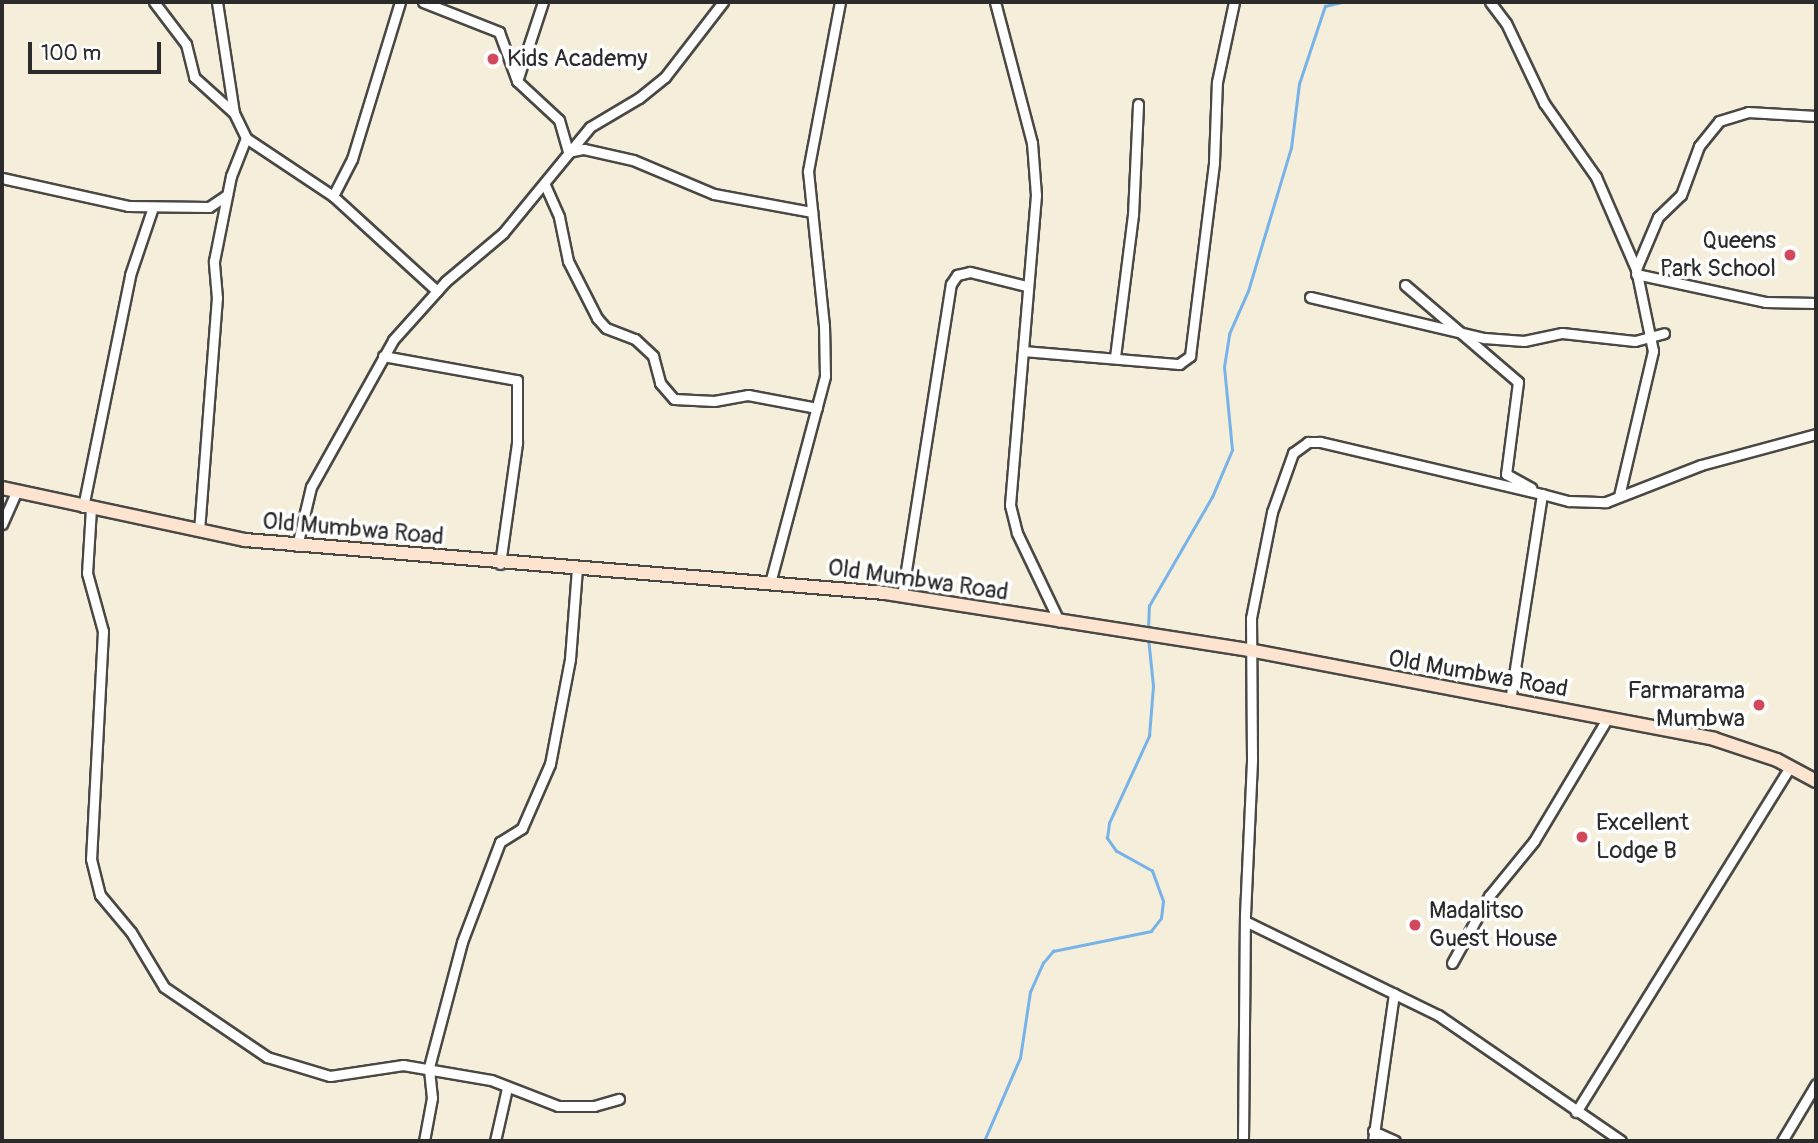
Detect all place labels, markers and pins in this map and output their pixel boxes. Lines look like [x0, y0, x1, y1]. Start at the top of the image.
place label: Kids Academy [507, 45, 648, 73]
marker: Kids Academy [485, 51, 501, 67]
place label: Queens Park School [1660, 227, 1776, 283]
marker: Queens Park School [1782, 247, 1798, 263]
place label: Farmarama Mumbwa [1628, 677, 1745, 733]
marker: Farmarama Mumbwa [1751, 697, 1767, 713]
place label: Excellent Lodge B [1596, 809, 1689, 865]
marker: Excellent Lodge B [1574, 829, 1590, 845]
place label: Madalitso Guest House [1429, 897, 1557, 953]
marker: Madalitso Guest House [1407, 917, 1423, 933]

